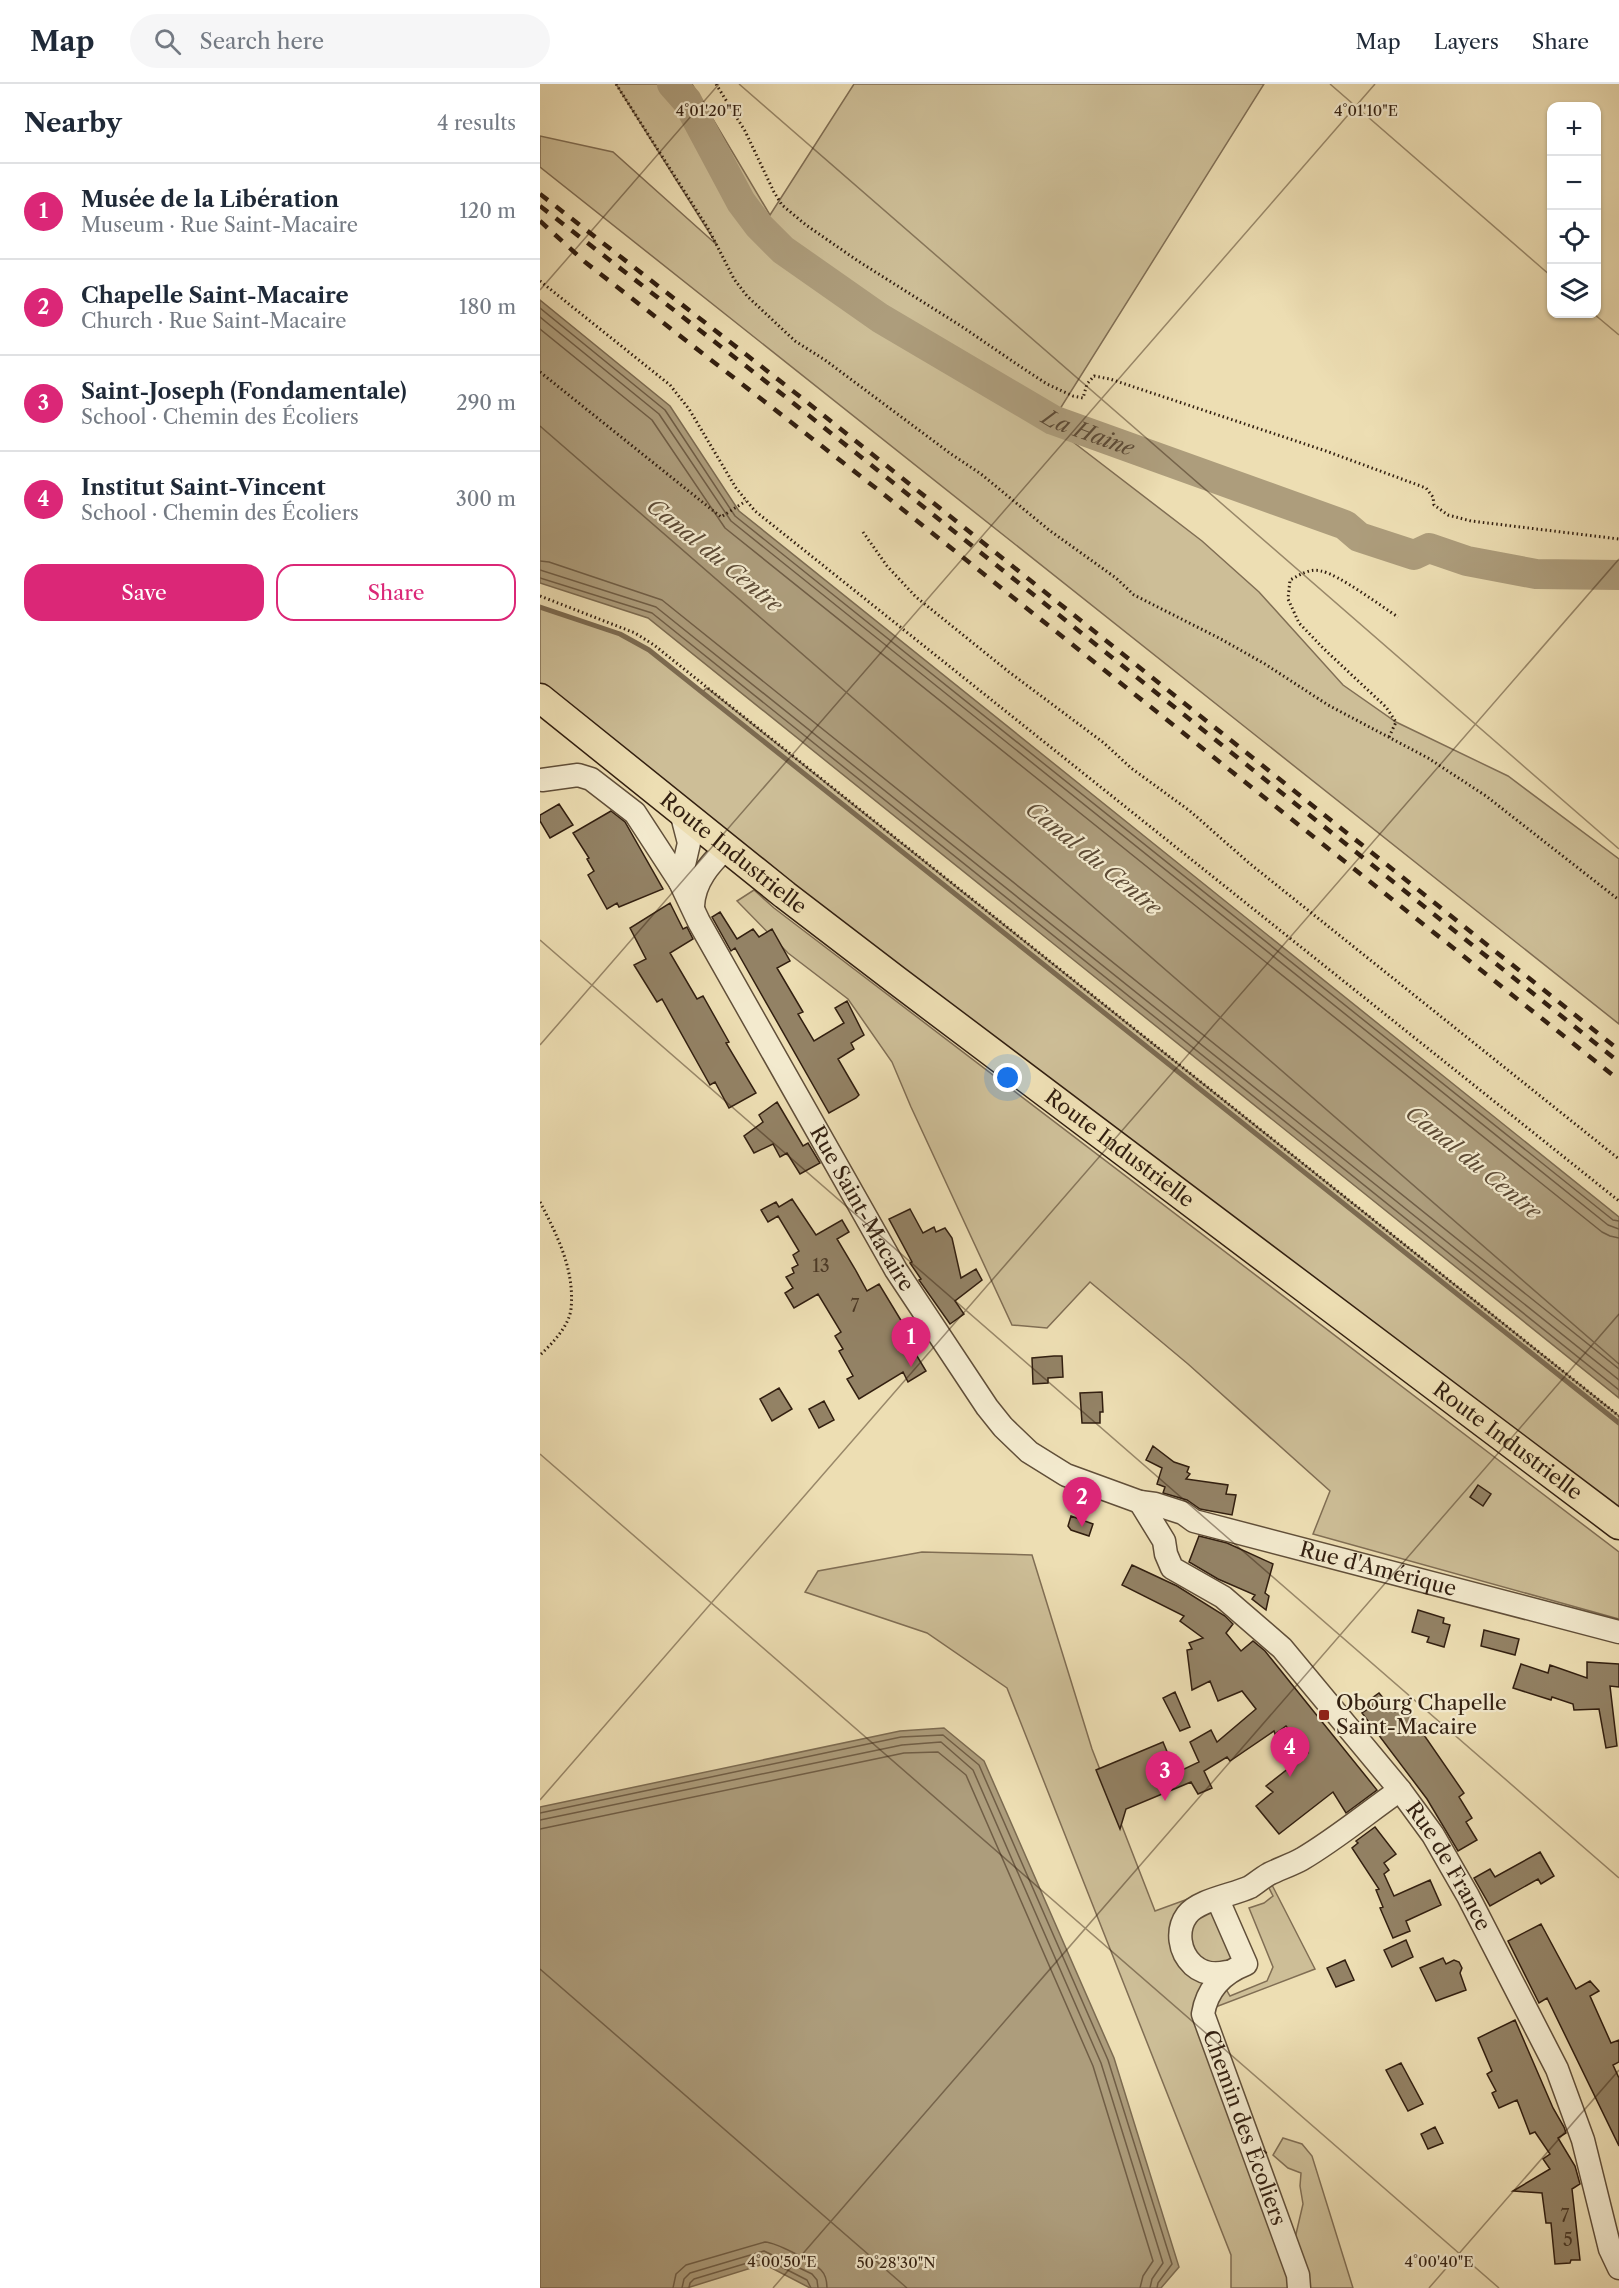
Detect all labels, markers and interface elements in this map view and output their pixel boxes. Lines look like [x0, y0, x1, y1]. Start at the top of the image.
search box [130, 14, 550, 68]
text: Map [30, 24, 94, 58]
icon: search [151, 25, 184, 58]
text: Search here [199, 28, 324, 55]
text: Map [1356, 29, 1401, 54]
text: Layers [1434, 29, 1499, 54]
text: Share [1532, 29, 1589, 54]
text: 4°01'20"E [676, 101, 742, 120]
text: 4°01'10"E [1334, 101, 1398, 120]
map controls [1547, 102, 1601, 318]
button: + [1547, 102, 1601, 156]
text: Nearby [24, 107, 122, 139]
text: 4 results [437, 111, 516, 135]
button: − [1547, 156, 1601, 210]
text: Musée de la Libération [81, 186, 339, 213]
text: 1 [39, 199, 48, 223]
text: 120 m [459, 199, 516, 223]
button: locate [1547, 210, 1601, 264]
text: Museum · Rue Saint-Macaire [81, 213, 358, 237]
button: layers [1547, 264, 1601, 318]
text: Chapelle Saint-Macaire [81, 282, 349, 309]
text: 2 [38, 295, 49, 319]
text: 180 m [459, 295, 516, 319]
text: Church · Rue Saint-Macaire [81, 309, 346, 333]
text: Saint-Joseph (Fondamentale) [81, 378, 407, 405]
text: 3 [38, 391, 49, 415]
text: 290 m [456, 391, 516, 415]
water label: La Haine [1036, 403, 1139, 462]
text: School · Chemin des Écoliers [81, 405, 359, 429]
text: Institut Saint-Vincent [81, 474, 326, 501]
text: 4 [38, 487, 49, 511]
text: 300 m [456, 487, 516, 511]
water label: Canal du Centre [642, 493, 789, 619]
text: School · Chemin des Écoliers [81, 501, 359, 525]
button: Save [24, 564, 264, 621]
button: Share [276, 564, 516, 621]
street label: Route Industrielle [655, 787, 812, 919]
water label: Canal du Centre [1021, 796, 1168, 922]
your location [993, 1063, 1022, 1092]
street label: Route Industrielle [1040, 1084, 1199, 1212]
water label: Canal du Centre [1401, 1100, 1548, 1226]
street label: Rue Saint-Macaire [805, 1121, 920, 1296]
house number: 13 [812, 1255, 830, 1277]
house number: 7 [851, 1295, 860, 1317]
pin: 1 [892, 1318, 931, 1367]
street label: Route Industrielle [1428, 1376, 1587, 1505]
pin: 2 [1062, 1478, 1102, 1527]
street label: Rue d'Amérique [1297, 1536, 1459, 1601]
place label: Obourg Chapelle Saint-Macaire [1336, 1690, 1507, 1739]
marker: Obourg Chapelle Saint-Macaire [1317, 1708, 1331, 1722]
pin: 4 [1270, 1728, 1310, 1777]
pin: 3 [1146, 1752, 1184, 1801]
street label: Rue de France [1401, 1797, 1496, 1934]
street label: Chemin des Écoliers [1198, 2026, 1292, 2228]
house number: 7 [1561, 2205, 1570, 2227]
house number: 5 [1563, 2229, 1573, 2251]
text: 4°00'50"E [747, 2252, 817, 2271]
text: 4°00'40"E [1404, 2252, 1474, 2271]
text: 50°28'30"N [856, 2253, 936, 2272]

